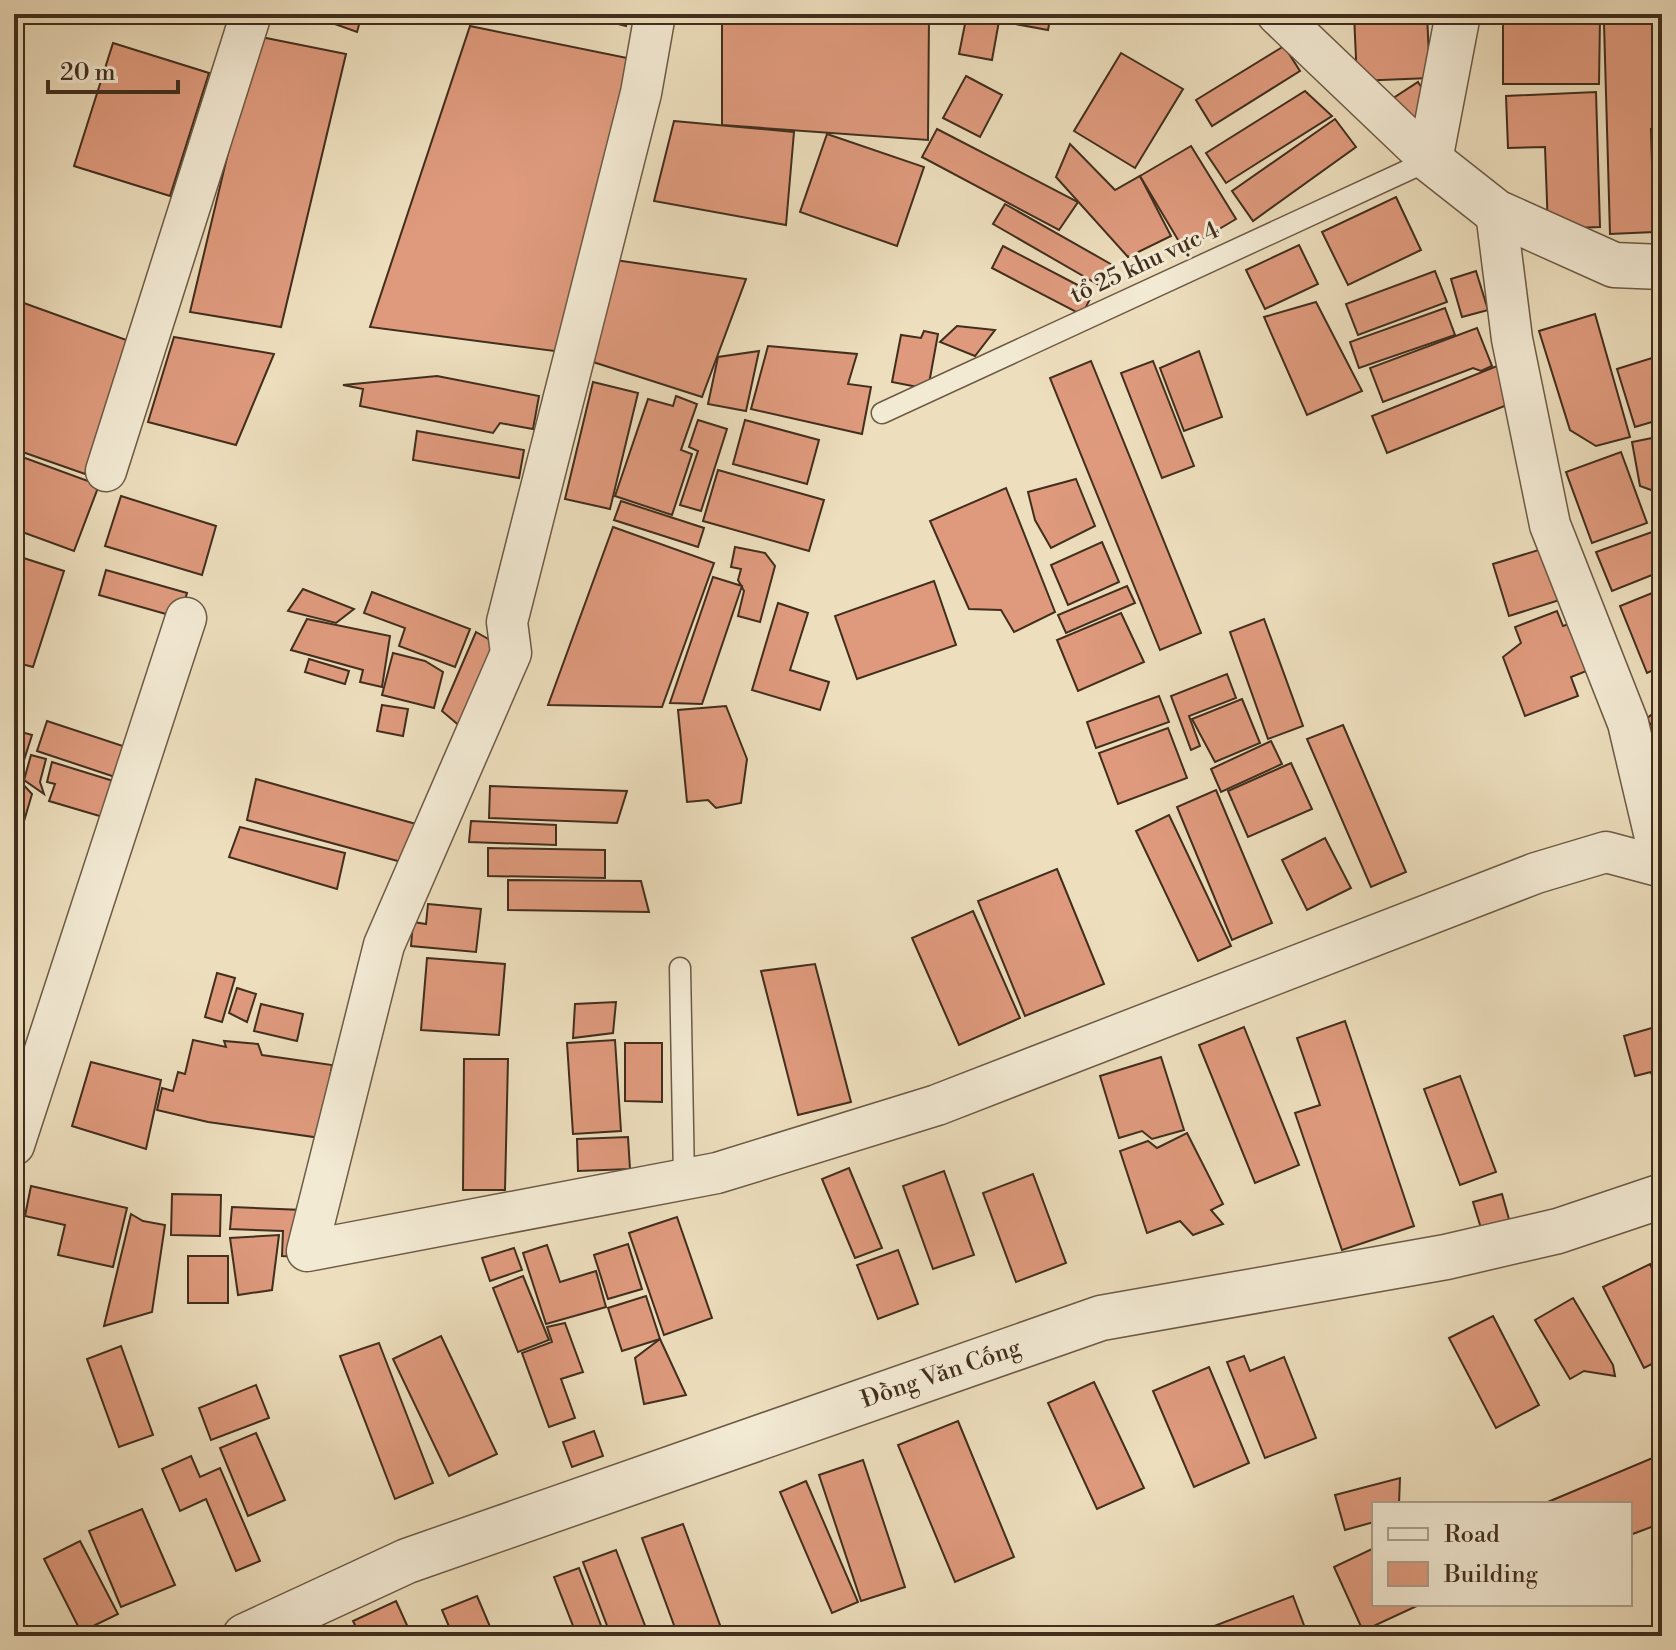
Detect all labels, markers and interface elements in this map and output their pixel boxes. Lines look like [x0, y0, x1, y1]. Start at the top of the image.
scale bar [48, 44, 178, 94]
text: 20 m [60, 58, 116, 88]
street label: tổ 25 khu vực 4 [1066, 215, 1224, 311]
street label: Đồng Văn Cống [857, 1332, 1025, 1415]
legend [1372, 1502, 1632, 1606]
text: Road [1444, 1520, 1500, 1550]
text: Building [1443, 1560, 1538, 1590]

